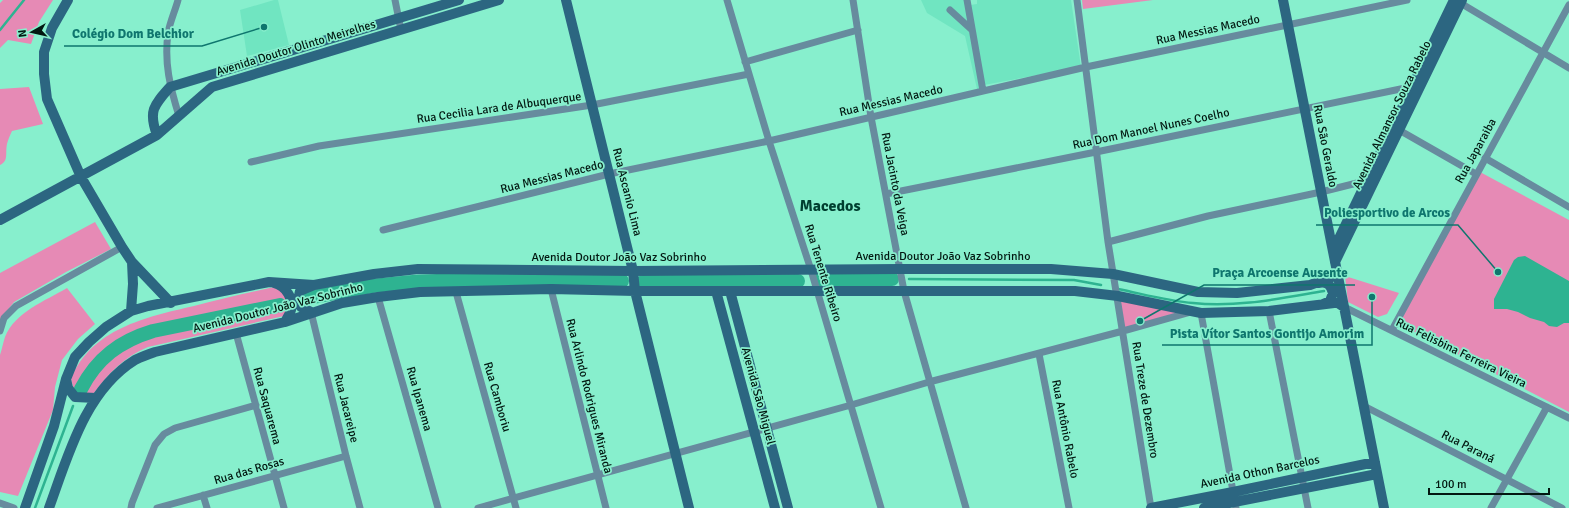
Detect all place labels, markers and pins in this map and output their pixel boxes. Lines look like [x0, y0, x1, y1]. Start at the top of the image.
callout: Colégio Dom Belchior [64, 21, 202, 46]
callout: Poliesportivo de Arcos [1316, 200, 1458, 225]
callout: Praça Arcoense Ausente [1204, 260, 1355, 285]
callout: Pista Vítor Santos Gontijo Amorim [1162, 320, 1372, 345]

